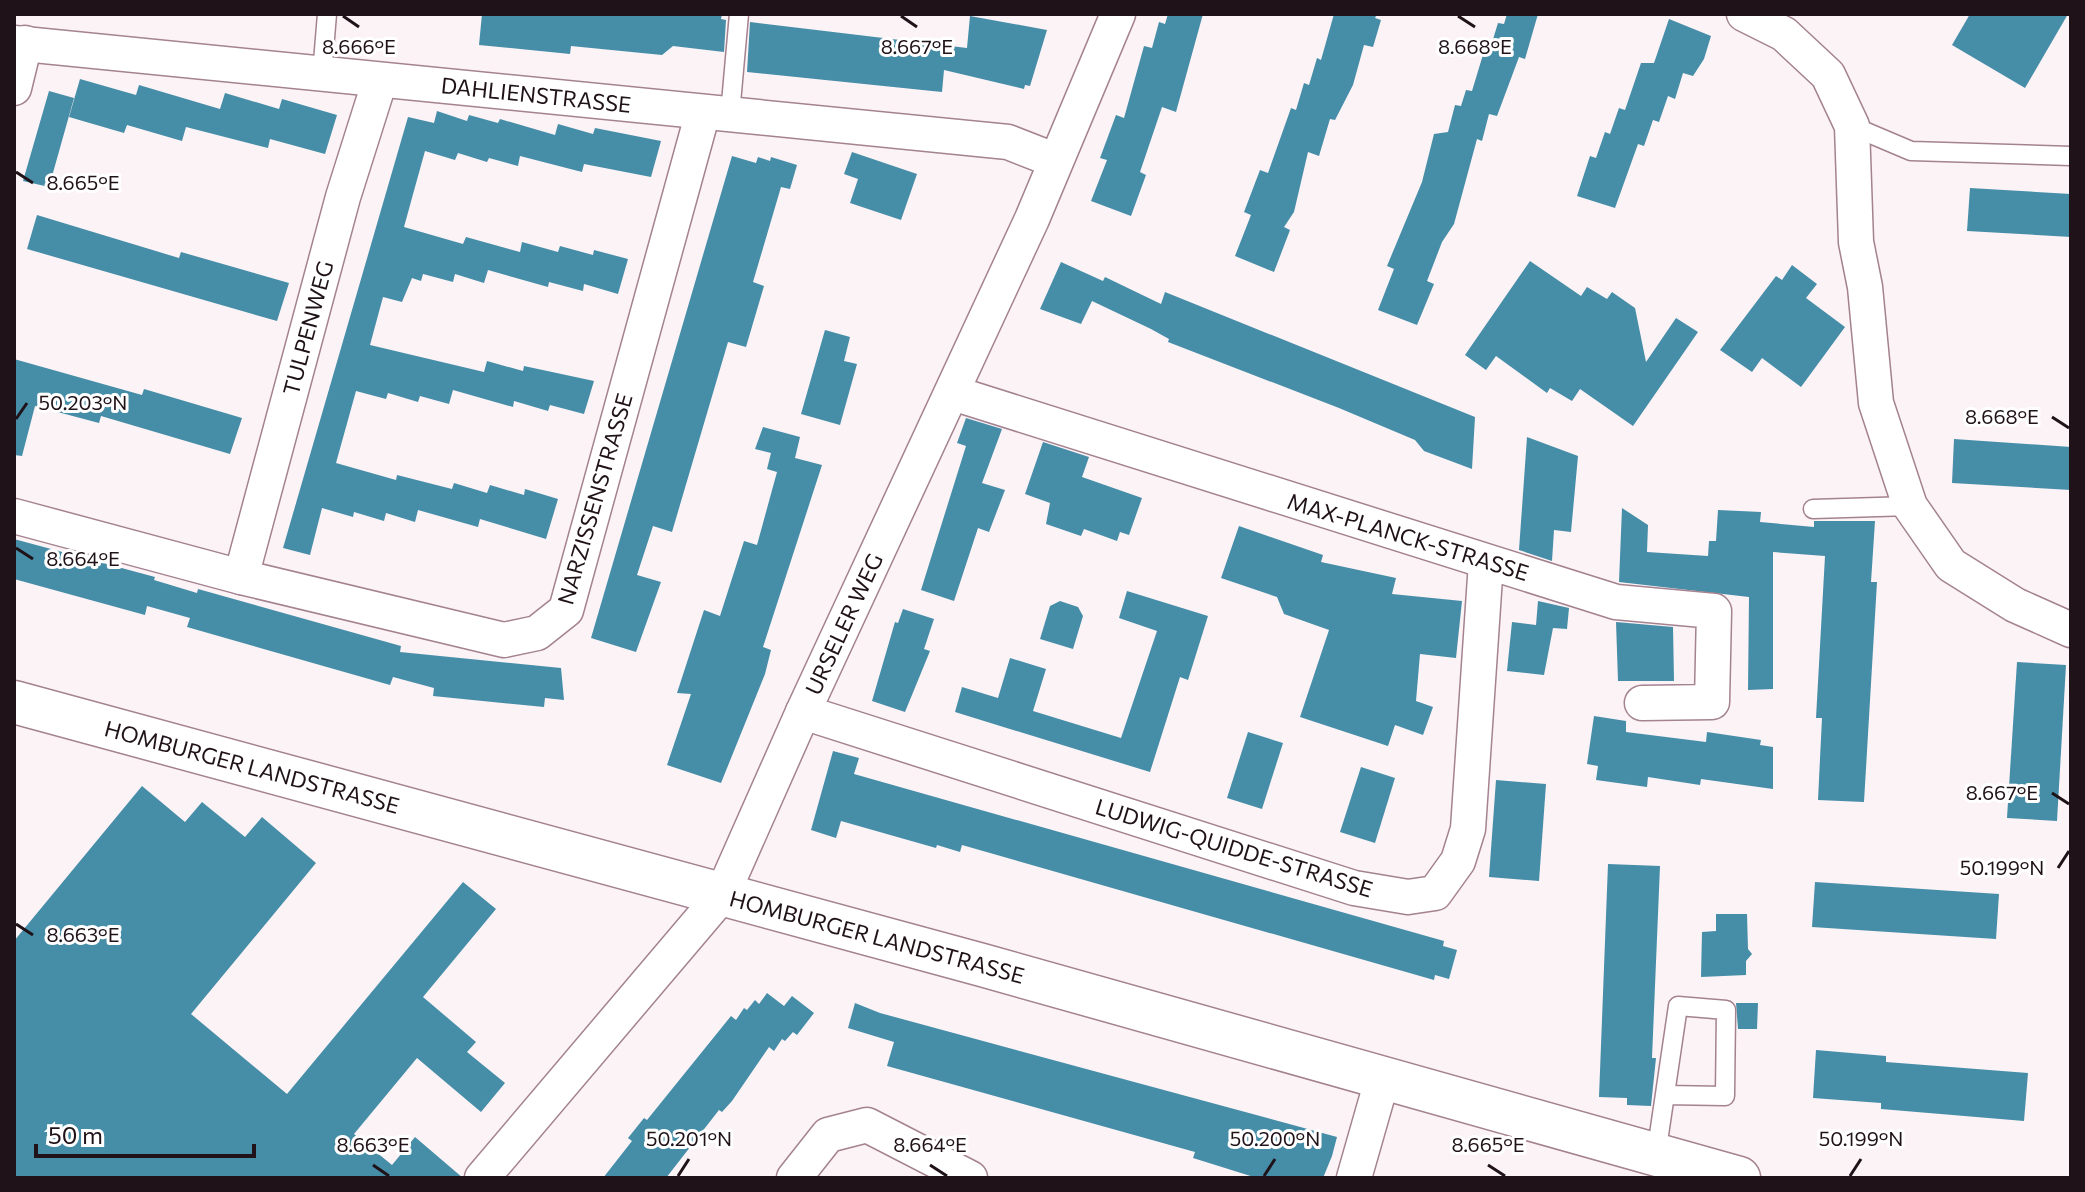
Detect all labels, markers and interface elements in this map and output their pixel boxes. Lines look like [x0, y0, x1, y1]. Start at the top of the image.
text: 8.666°E [322, 34, 396, 58]
text: 8.667°E [881, 34, 953, 58]
text: 8.668°E [1438, 34, 1512, 58]
street label: DAHLIENSTRASSE [440, 71, 632, 118]
text: 8.665°E [46, 170, 120, 194]
street label: TULPENWEG [277, 258, 338, 398]
text: 50.203°N [39, 390, 127, 414]
street label: NARZISSENSTRASSE [551, 390, 638, 608]
text: 8.668°E [1965, 404, 2039, 428]
street label: MAX-PLANCK-STRASSE [1284, 487, 1532, 586]
text: 8.664°E [46, 546, 120, 570]
street label: URSELER WEG [799, 549, 888, 699]
street label: HOMBURGER LANDSTRASSE [102, 714, 402, 819]
text: 8.667°E [1966, 780, 2038, 804]
street label: LUDWIG-QUIDDE-STRASSE [1092, 792, 1376, 903]
text: 50.199°N [1960, 855, 2044, 879]
street label: HOMBURGER LANDSTRASSE [727, 884, 1027, 989]
text: 8.663°E [46, 922, 120, 946]
scale bar [36, 1108, 254, 1158]
text: 50 m [48, 1120, 103, 1149]
text: 50.201°N [646, 1126, 732, 1150]
text: 50.200°N [1230, 1126, 1320, 1150]
text: 50.199°N [1819, 1126, 1903, 1150]
text: 8.663°E [336, 1132, 410, 1156]
text: 8.664°E [893, 1132, 967, 1156]
text: 8.665°E [1451, 1132, 1525, 1156]

